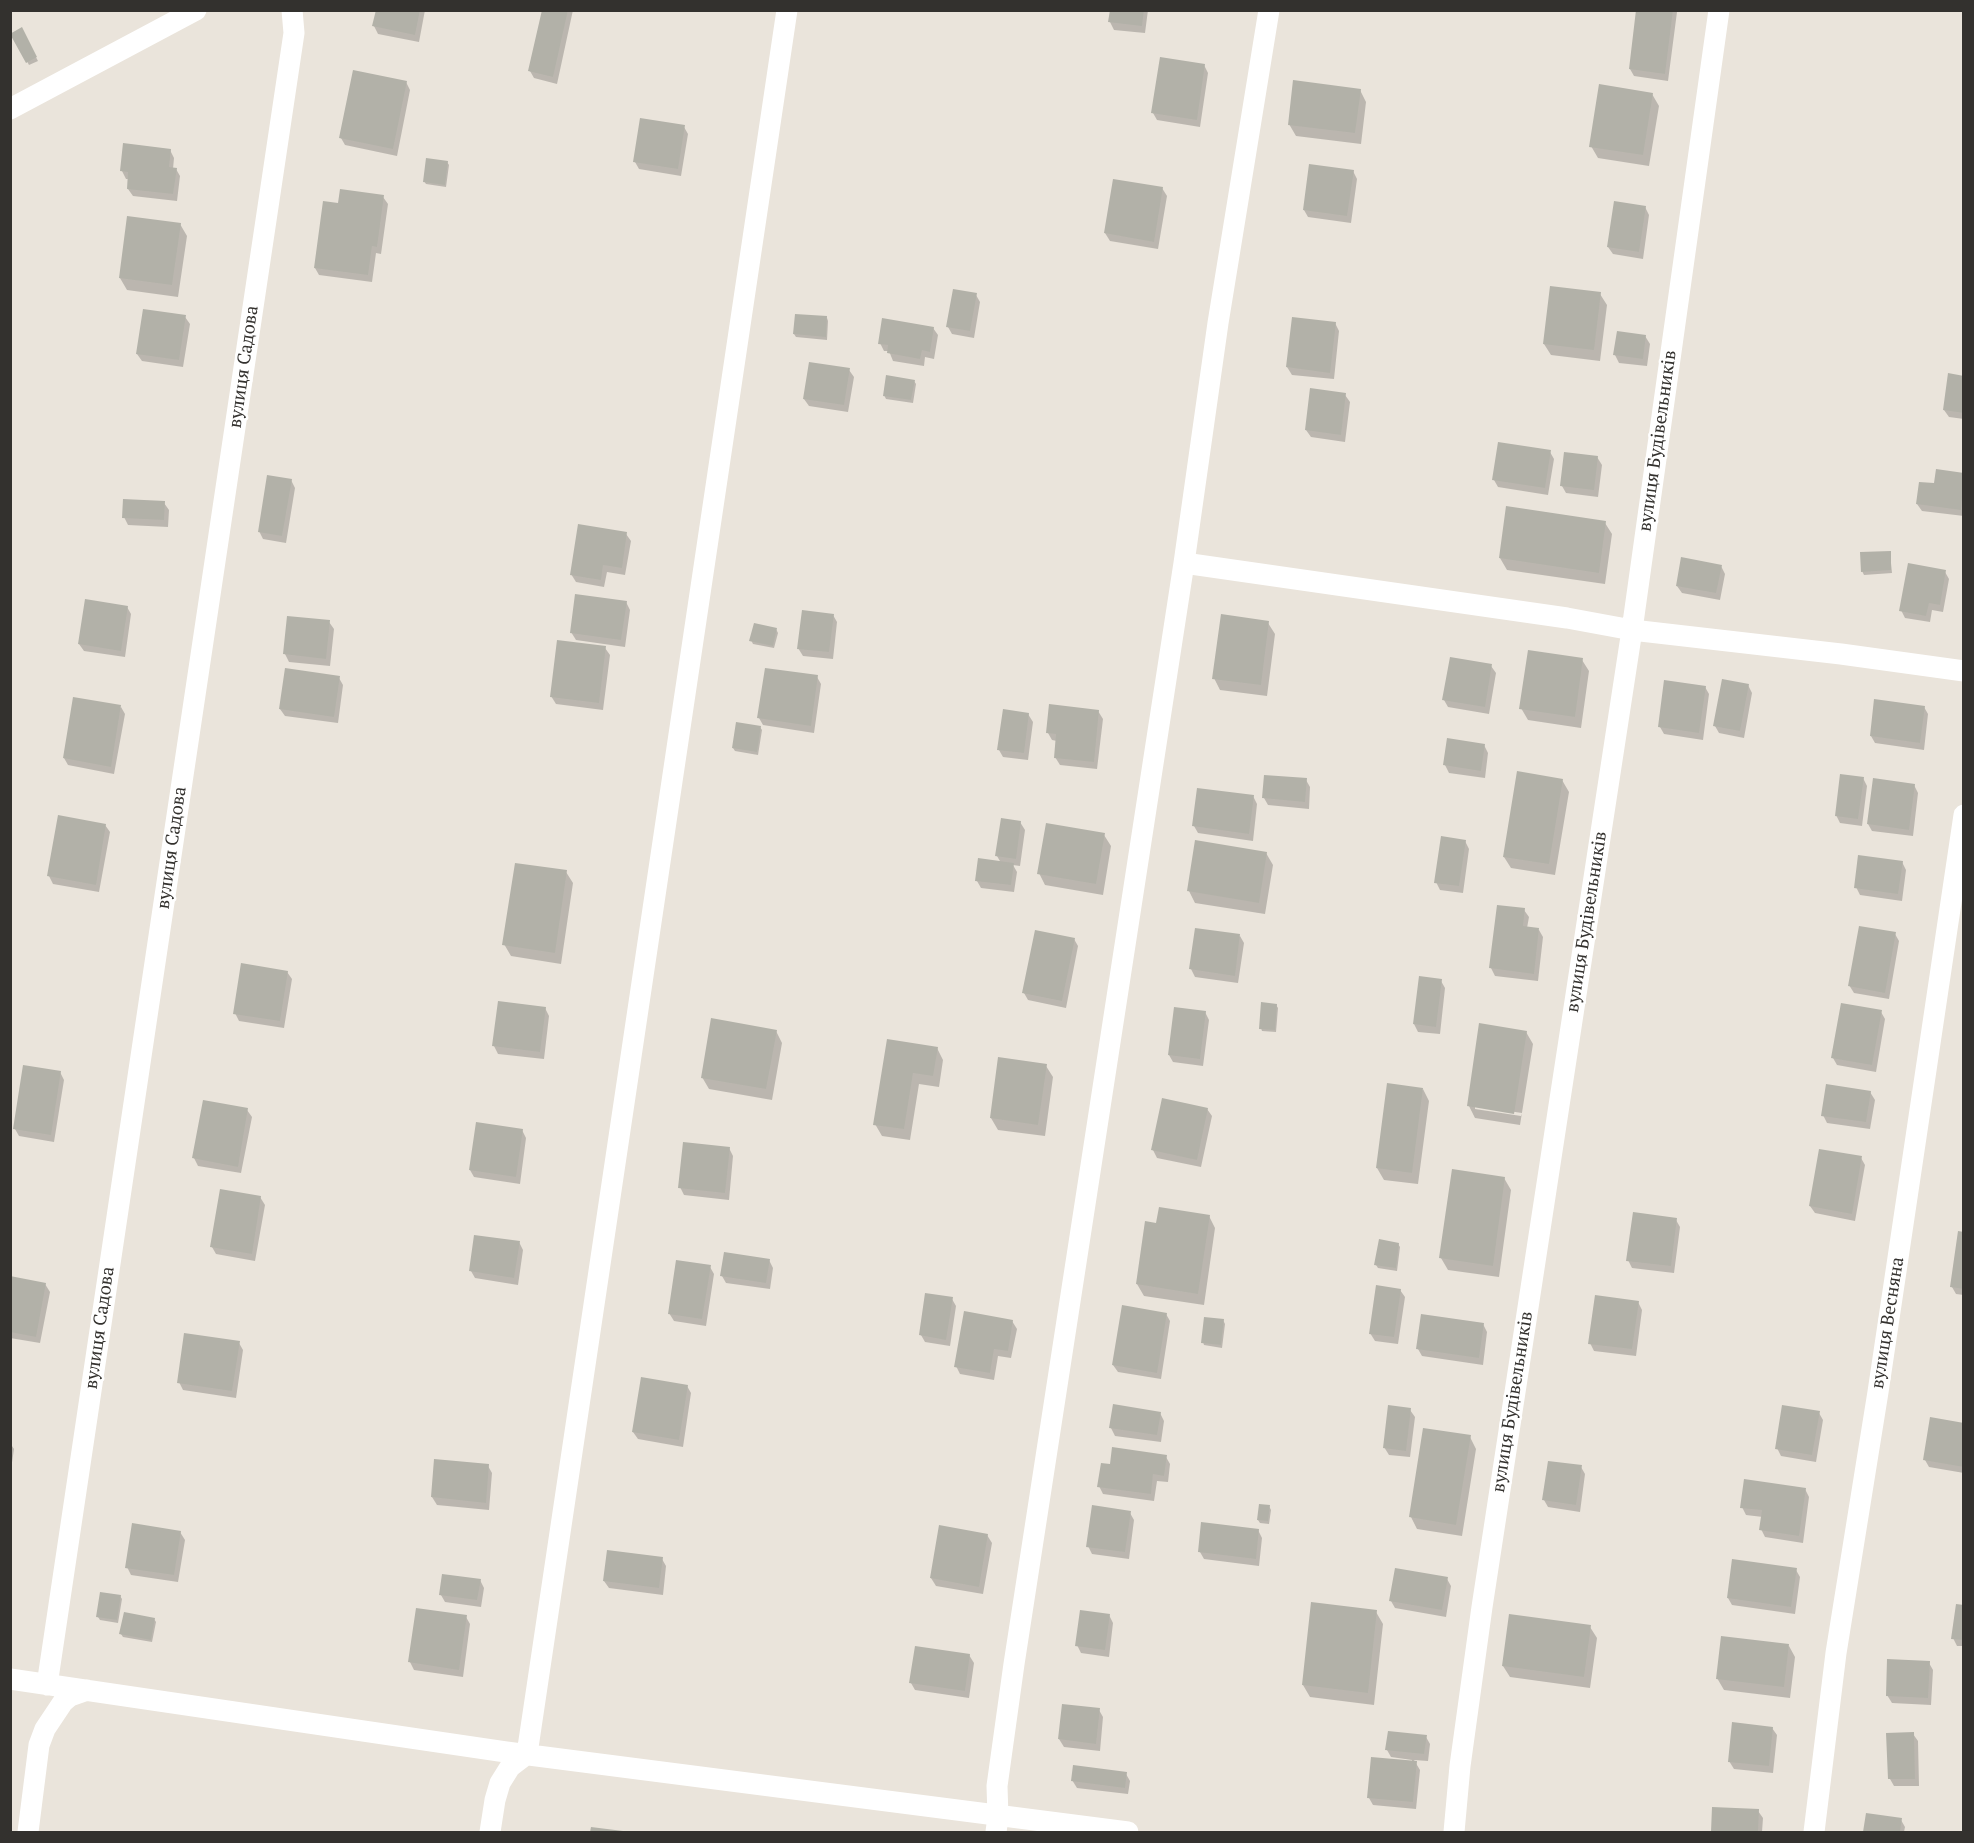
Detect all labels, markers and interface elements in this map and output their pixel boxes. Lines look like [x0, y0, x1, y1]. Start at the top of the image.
street label: вулиця Садова [225, 304, 263, 430]
street label: вулиця Будівельників [1635, 349, 1681, 533]
street label: вулиця Садова [153, 785, 191, 911]
street label: вулиця Будівельників [1562, 830, 1612, 1014]
street label: вулиця Весняна [1867, 1256, 1909, 1390]
street label: вулиця Садова [81, 1265, 119, 1391]
street label: вулиця Будівельників [1488, 1310, 1538, 1494]

